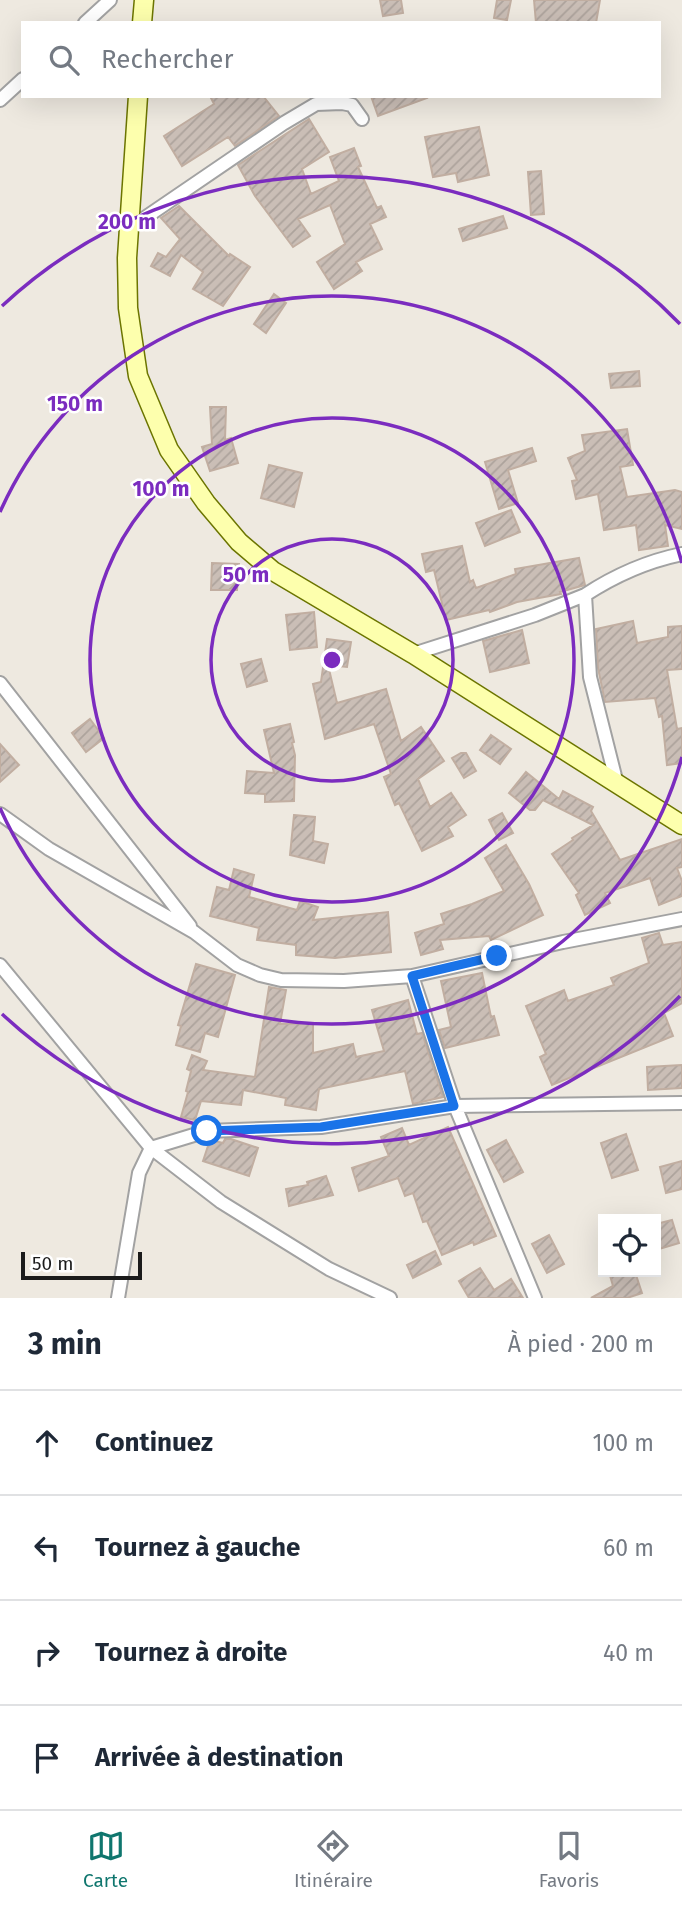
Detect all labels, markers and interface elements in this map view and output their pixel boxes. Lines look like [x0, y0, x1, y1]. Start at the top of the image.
search box [21, 21, 661, 98]
icon: search [45, 41, 83, 79]
text: Rechercher [101, 44, 233, 75]
text: 200 m [98, 209, 156, 235]
text: 150 m [47, 391, 103, 417]
text: 100 m [132, 476, 190, 502]
text: 50 m [223, 562, 269, 588]
centre of rings [320, 648, 344, 672]
route end [481, 940, 512, 971]
route start [191, 1115, 222, 1146]
map controls [598, 1214, 661, 1277]
button: locate [598, 1214, 661, 1277]
scale bar [21, 1249, 142, 1281]
text: 50 m [32, 1252, 73, 1275]
text: 3 min [28, 1326, 102, 1362]
text: À pied · 200 m [508, 1330, 654, 1358]
icon: ahead [28, 1424, 66, 1462]
text: Continuez [95, 1427, 213, 1458]
text: 100 m [593, 1429, 654, 1457]
icon: left [28, 1529, 66, 1567]
text: Tournez à gauche [95, 1532, 300, 1563]
text: 60 m [603, 1534, 654, 1562]
icon: right [28, 1634, 66, 1672]
text: Tournez à droite [95, 1637, 287, 1668]
text: 40 m [603, 1639, 654, 1667]
icon: arrive [28, 1739, 66, 1777]
text: Arrivée à destination [95, 1742, 344, 1773]
tab: Carte [83, 1827, 128, 1892]
tab: Itinéraire [294, 1827, 373, 1892]
tab: Favoris [539, 1827, 599, 1892]

